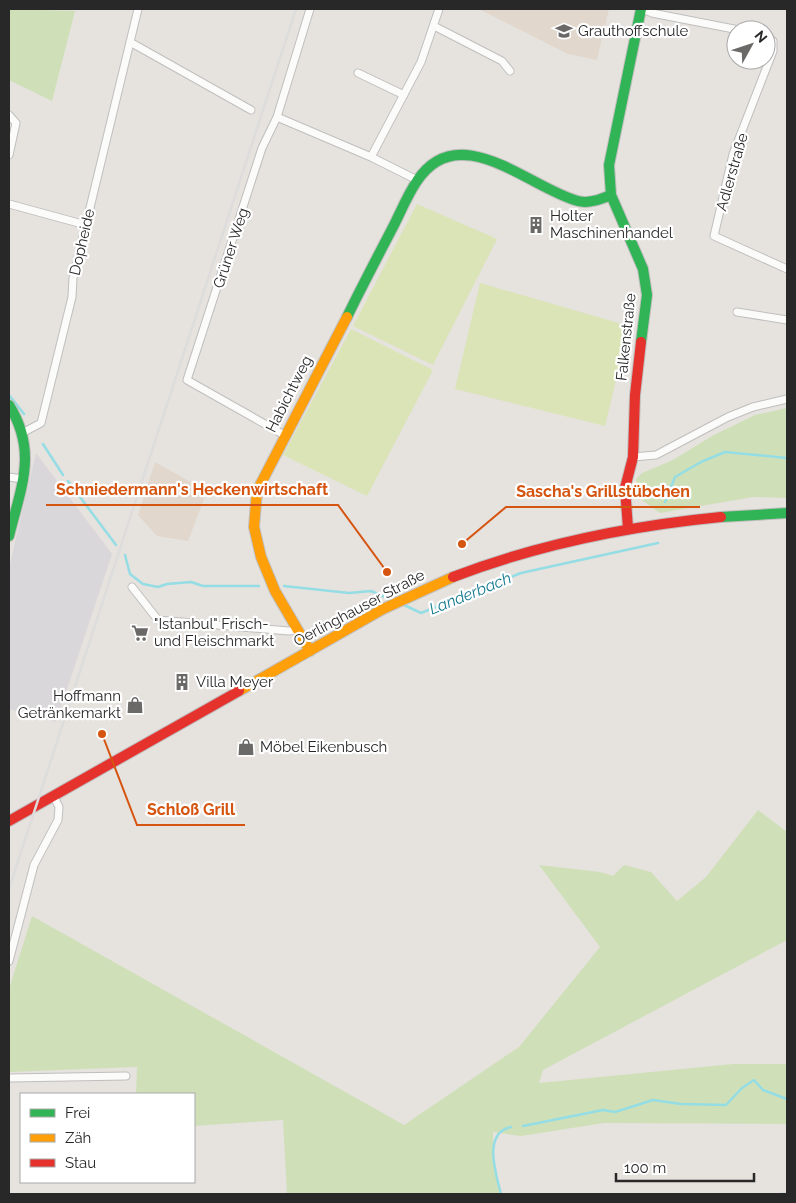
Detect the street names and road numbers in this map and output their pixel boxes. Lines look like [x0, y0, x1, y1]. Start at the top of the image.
street label: Adlerstraße [712, 131, 752, 213]
street label: Grüner Weg [210, 206, 252, 290]
street label: Dopheide [66, 207, 98, 277]
street label: Falkenstraße [612, 292, 640, 382]
street label: Habichtweg [262, 353, 316, 435]
street label: Oerlinghauser Straße [290, 566, 428, 650]

